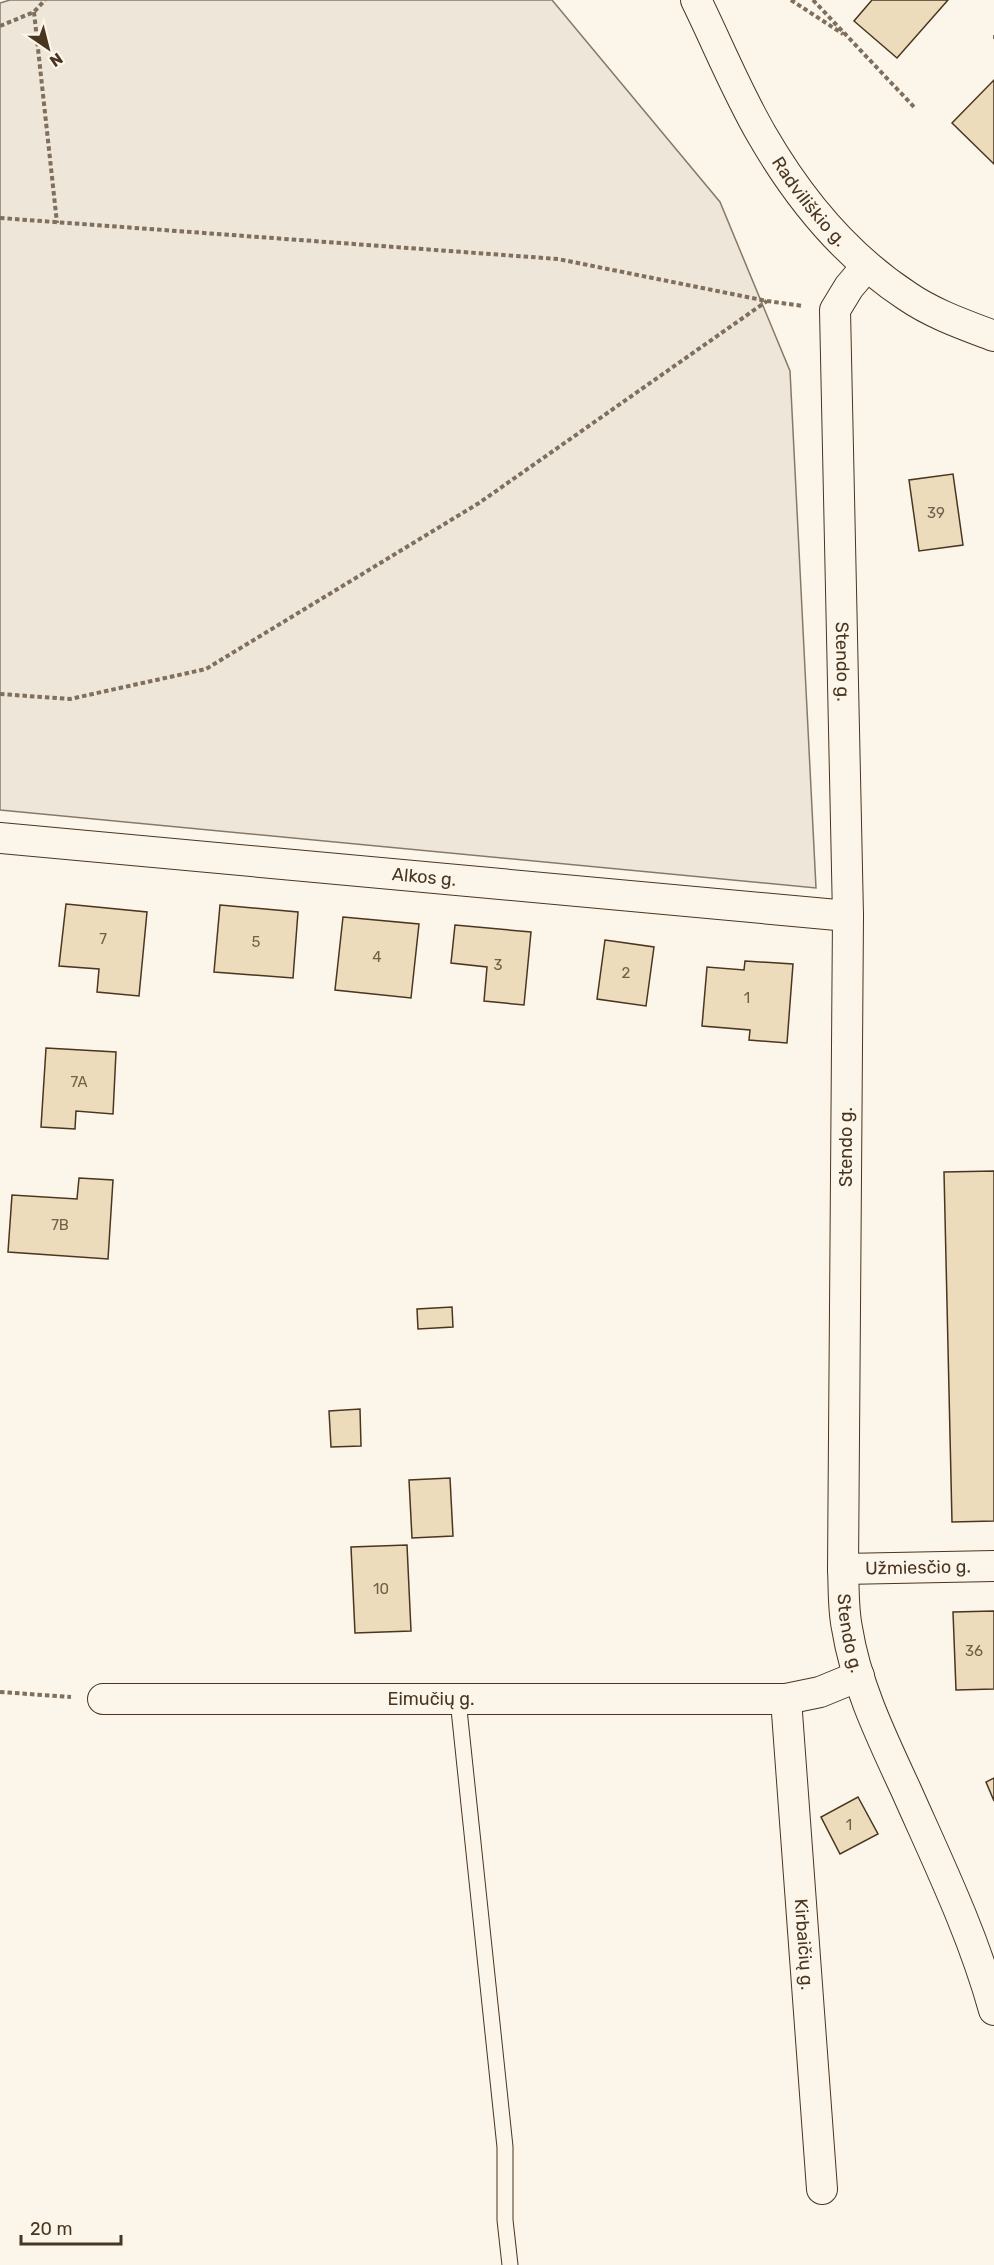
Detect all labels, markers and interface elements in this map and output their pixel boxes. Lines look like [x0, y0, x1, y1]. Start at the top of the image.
north arrow [18, 18, 78, 78]
text: N [46, 49, 66, 71]
street label: Radviliškio g. [767, 153, 851, 251]
house number: 39 [927, 504, 945, 522]
street label: Stendo g. [831, 621, 854, 702]
street label: Alkos g. [391, 863, 457, 891]
house number: 7 [99, 930, 107, 948]
house number: 5 [252, 933, 261, 951]
house number: 4 [372, 948, 382, 966]
house number: 3 [493, 956, 503, 974]
house number: 2 [622, 964, 631, 982]
house number: 1 [744, 989, 750, 1007]
house number: 7A [71, 1073, 88, 1091]
street label: Stendo g. [835, 1107, 857, 1187]
house number: 7B [51, 1216, 69, 1234]
street label: Užmiesčio g. [865, 1555, 971, 1580]
house number: 10 [373, 1580, 389, 1598]
street label: Stendo g. [833, 1593, 868, 1675]
house number: 36 [965, 1642, 983, 1660]
street label: Eimučių g. [388, 1688, 474, 1710]
house number: 1 [846, 1816, 852, 1834]
street label: Kirbaičių g. [790, 1898, 818, 1991]
scale bar [21, 2208, 122, 2246]
text: 20 m [30, 2218, 72, 2240]

